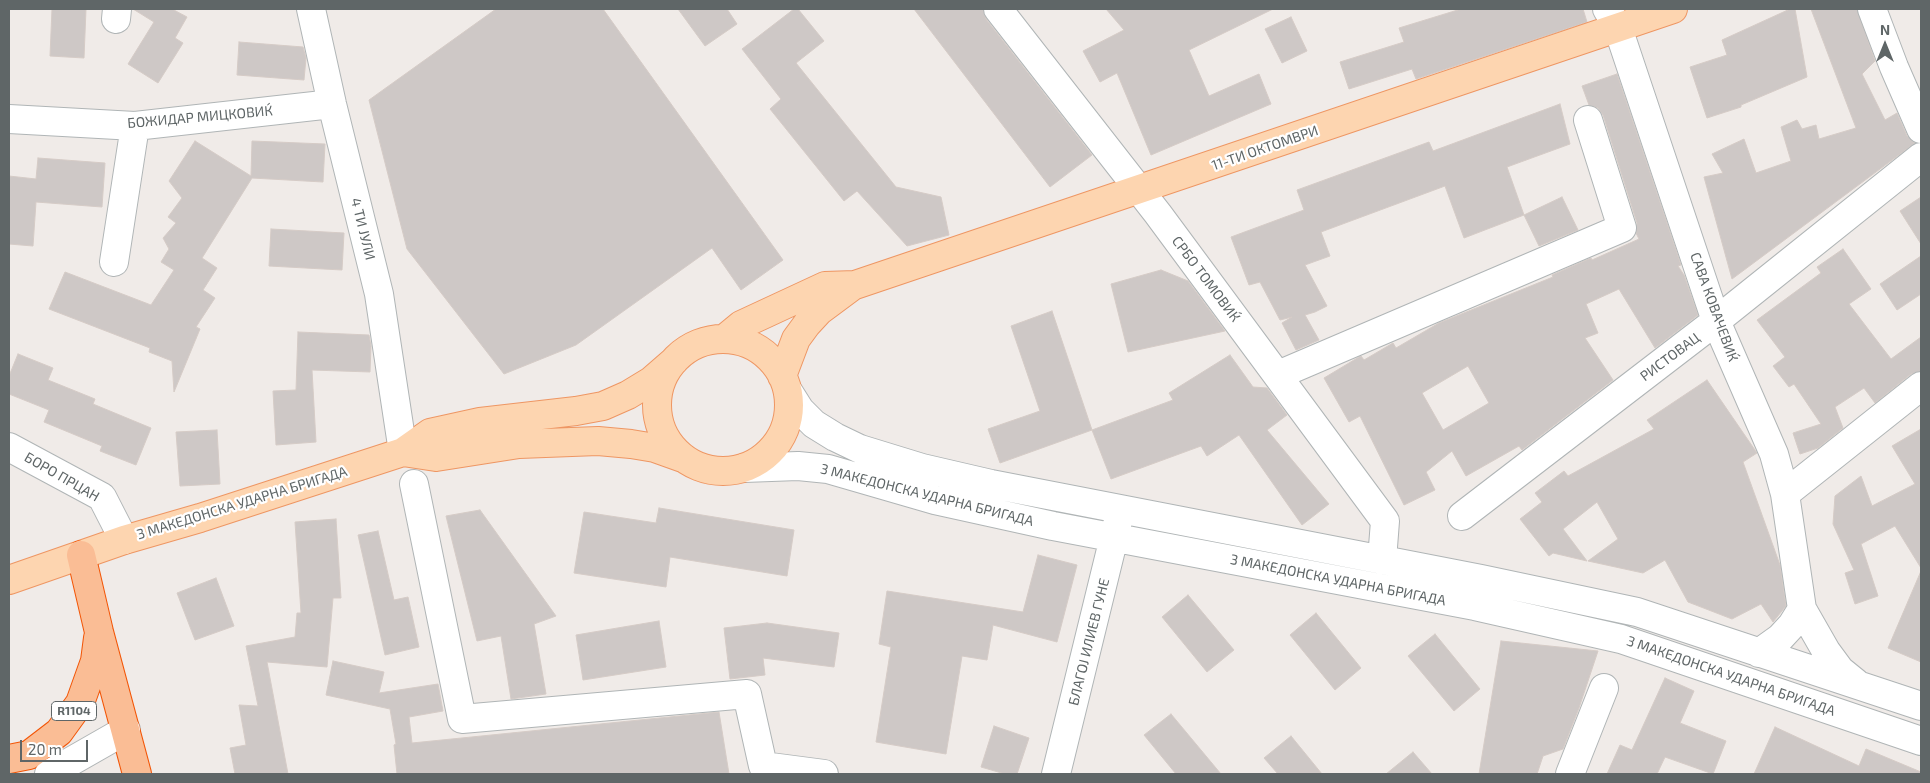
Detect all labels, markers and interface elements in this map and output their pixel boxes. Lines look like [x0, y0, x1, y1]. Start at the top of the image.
north arrow [1860, 20, 1910, 70]
text: N [1880, 21, 1890, 38]
street label: БОЖИДАР МИЦКОВИЌ [127, 102, 273, 132]
street label: 11-ТИ ОКТОМВРИ [1210, 122, 1320, 174]
street label: 4 ТИ ЈУЛИ [347, 196, 379, 262]
street label: СРБО ТОМОВИЌ [1168, 233, 1244, 325]
street label: САВА КОВАЧЕВИЌ [1686, 250, 1742, 364]
street label: РИСТОВАЦ [1637, 329, 1703, 385]
street label: БОРО ПРЦАН [21, 449, 103, 505]
street label: 3 МАКЕДОНСКА УДАРНА БРИГАДА [819, 460, 1035, 530]
street label: 3 МАКЕДОНСКА УДАРНА БРИГАДА [135, 463, 349, 543]
street label: 3 МАКЕДОНСКА УДАРНА БРИГАДА [1229, 551, 1447, 609]
street label: БЛАГОЈ ИЛИЕВ ГУНЕ [1065, 577, 1113, 707]
street label: 3 МАКЕДОНСКА УДАРНА БРИГАДА [1625, 632, 1837, 720]
road number: R1104 [52, 701, 96, 720]
scale bar [22, 730, 90, 762]
text: 20 m [28, 740, 62, 758]

